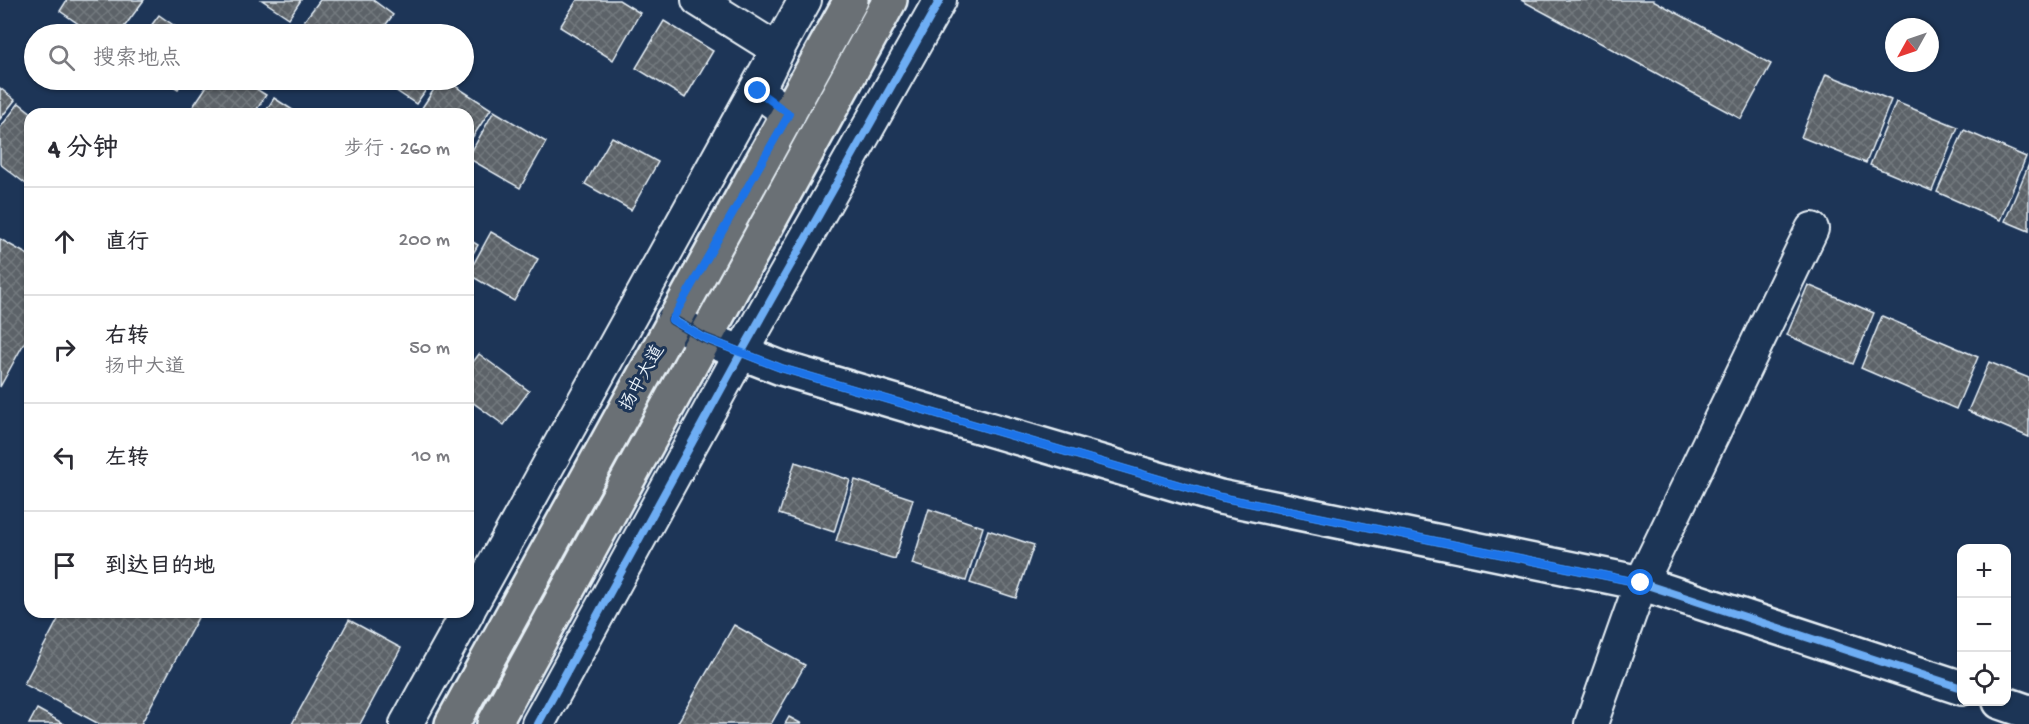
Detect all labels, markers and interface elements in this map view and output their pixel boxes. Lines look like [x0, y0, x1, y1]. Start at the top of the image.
north arrow [1885, 18, 1939, 72]
search box [24, 24, 474, 90]
icon: search [45, 41, 78, 74]
text: 搜索地点 [93, 47, 181, 73]
route end [744, 77, 770, 103]
text: 4 分钟 [48, 135, 118, 166]
text: 步行 · 260 m [344, 139, 450, 162]
icon: ahead [48, 225, 81, 258]
text: 200 m [399, 230, 450, 253]
text: 直行 [105, 231, 149, 257]
text: 右转 [105, 325, 149, 351]
icon: right [48, 333, 81, 366]
text: 50 m [409, 338, 450, 361]
street label: 扬中大道 [616, 341, 670, 415]
text: 扬中大道 [105, 357, 185, 380]
icon: left [48, 441, 81, 474]
text: 10 m [412, 446, 450, 469]
text: 左转 [105, 447, 149, 473]
map controls [1957, 544, 2011, 706]
button: + [1957, 544, 2011, 598]
icon: arrive [48, 549, 81, 582]
text: 到达目的地 [105, 555, 215, 581]
route start [1627, 569, 1653, 595]
button: − [1957, 598, 2011, 652]
button: locate [1957, 652, 2011, 706]

